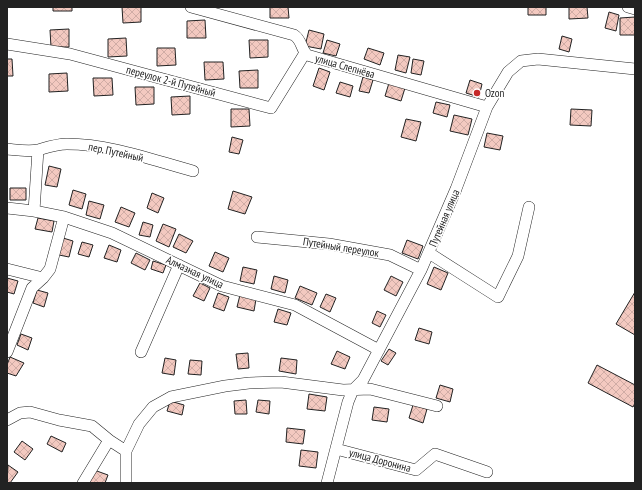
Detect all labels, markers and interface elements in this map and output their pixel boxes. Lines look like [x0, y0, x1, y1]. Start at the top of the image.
street label: улица Слепнёва [314, 51, 376, 81]
street label: переулок 2-й Путейный [125, 62, 217, 100]
place label: Ozon [485, 86, 504, 100]
marker: Ozon [472, 88, 482, 98]
street label: пер. Путейный [87, 139, 145, 165]
street label: Путейная улица [426, 187, 462, 249]
street label: Путейный переулок [302, 234, 381, 260]
street label: Алмазная улица [164, 253, 226, 291]
street label: улица Доронина [348, 445, 412, 475]

